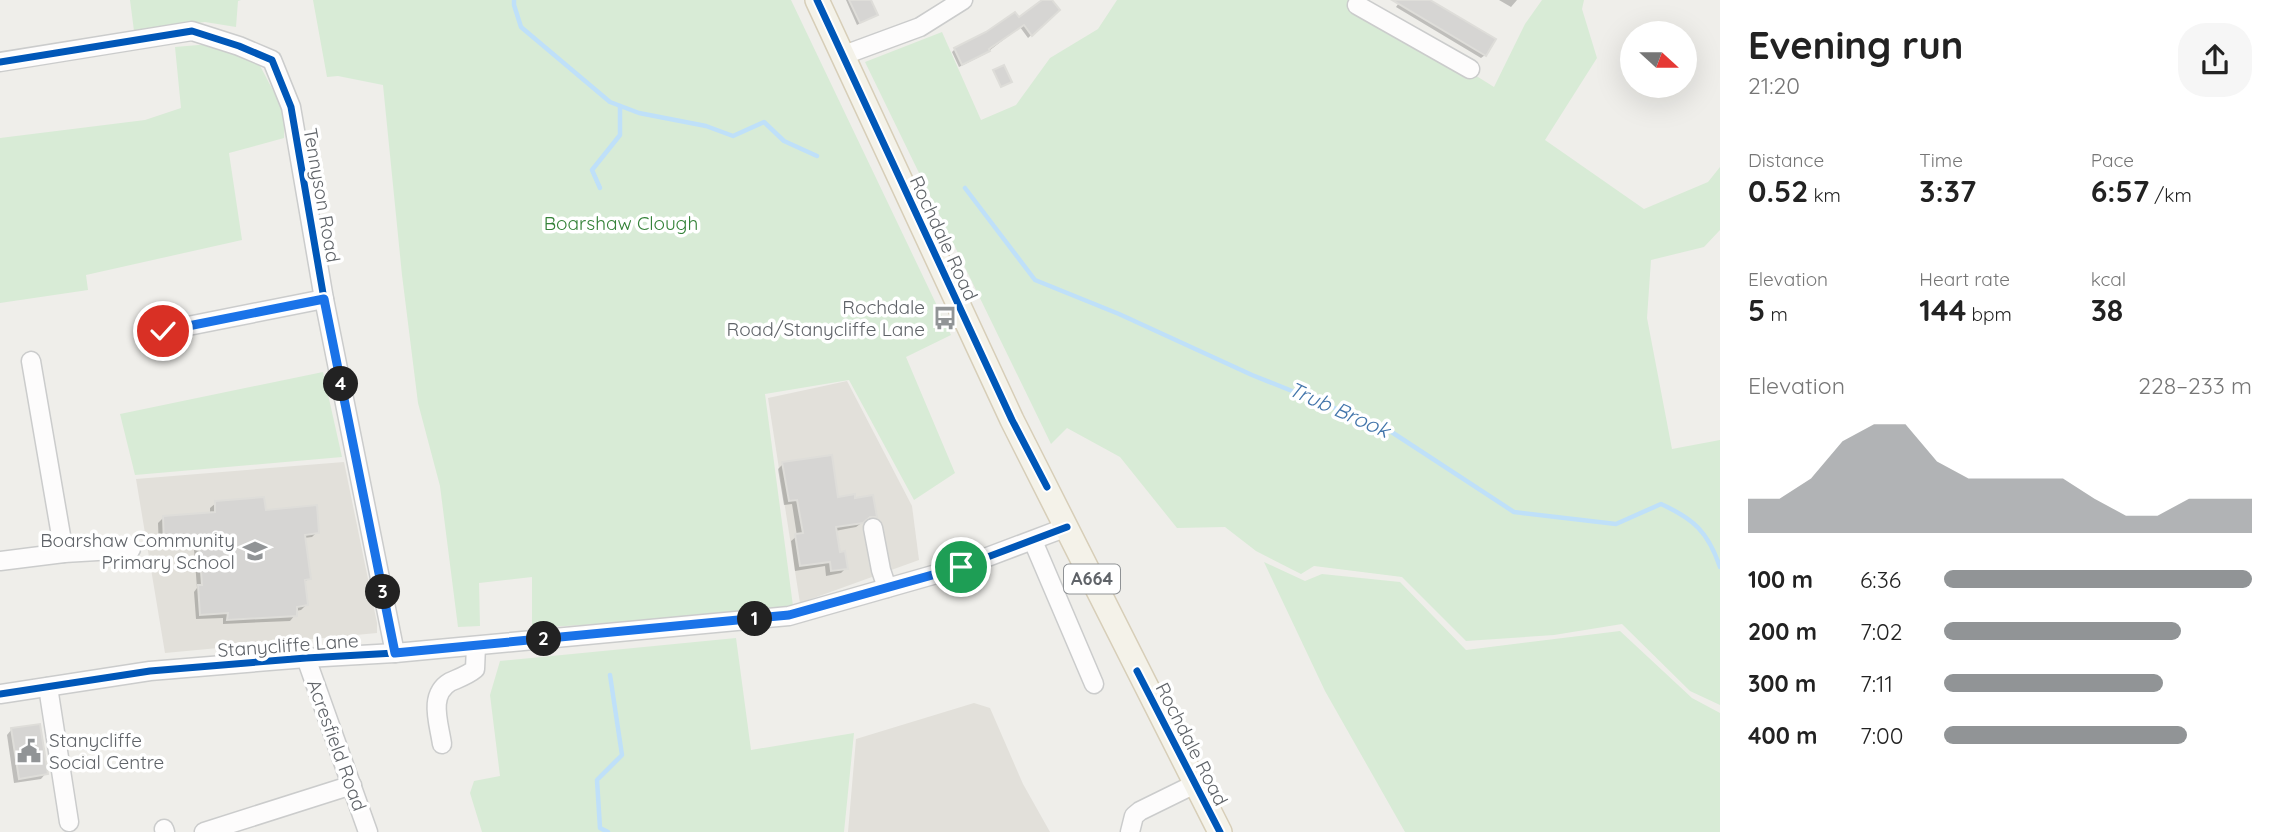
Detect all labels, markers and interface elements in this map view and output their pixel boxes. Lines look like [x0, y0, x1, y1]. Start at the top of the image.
north arrow [1620, 21, 1698, 98]
map controls [1620, 21, 1697, 98]
text: Evening run [1748, 21, 1963, 69]
button: share [2178, 23, 2252, 97]
text: 21:20 [1748, 71, 1800, 100]
street label: Tennyson Road [298, 126, 346, 264]
text: Distance [1748, 148, 1824, 172]
text: Time [1919, 148, 1963, 172]
text: Pace [2091, 148, 2134, 172]
street label: Rochdale Road [905, 172, 983, 304]
text: 0.52 [1748, 172, 1808, 210]
text: 3:37 [1919, 172, 1976, 210]
text: 6:57 [2091, 172, 2149, 210]
text: km [1808, 183, 1841, 207]
text: /km [2149, 183, 2192, 207]
park label: Boarshaw Clough [544, 211, 698, 235]
text: Elevation [1748, 267, 1828, 291]
text: Heart rate [1919, 267, 2010, 291]
text: kcal [2091, 267, 2126, 291]
text: 5 [1748, 291, 1765, 329]
text: 144 [1919, 291, 1966, 329]
text: 38 [2091, 291, 2123, 329]
place label: Rochdale Road/Stanycliffe Lane [727, 295, 925, 341]
pin [133, 301, 193, 361]
text: m [1765, 302, 1788, 326]
text: bpm [1966, 302, 2012, 326]
bus stop icon: Rochdale Road/Stanycliffe Lane [931, 304, 959, 332]
icon: check [144, 312, 182, 350]
pin: 4 [324, 366, 358, 402]
text: 4 [335, 371, 346, 395]
text: Elevation [1748, 371, 1845, 400]
text: 228–233 m [2138, 371, 2252, 400]
water label: Trub Brook [1285, 375, 1396, 444]
place label: Boarshaw Community Primary School [40, 528, 235, 574]
school or university icon: Boarshaw Community Primary School [241, 537, 269, 565]
pin [931, 537, 991, 597]
icon: arrive [942, 548, 980, 586]
road number: A664 [1064, 564, 1120, 594]
text: 100 m [1748, 565, 1813, 594]
text: 6:36 [1860, 565, 1901, 594]
pin: 3 [366, 574, 400, 610]
text: 3 [377, 579, 388, 603]
pin: 1 [738, 602, 772, 636]
text: 1 [751, 606, 758, 630]
text: 200 m [1748, 617, 1817, 646]
text: 7:02 [1860, 617, 1903, 646]
pin: 2 [526, 622, 562, 656]
text: 2 [538, 626, 549, 650]
street label: Stanycliffe Lane [217, 628, 359, 662]
text: 300 m [1748, 669, 1816, 698]
text: 7:11 [1860, 669, 1893, 698]
street label: Acresfield Road [302, 676, 372, 814]
street label: Rochdale Road [1151, 678, 1233, 810]
text: 400 m [1748, 721, 1817, 750]
text: 7:00 [1860, 721, 1903, 750]
place label: Stanycliffe Social Centre [49, 728, 164, 774]
public building icon: Stanycliffe Social Centre [15, 737, 43, 765]

